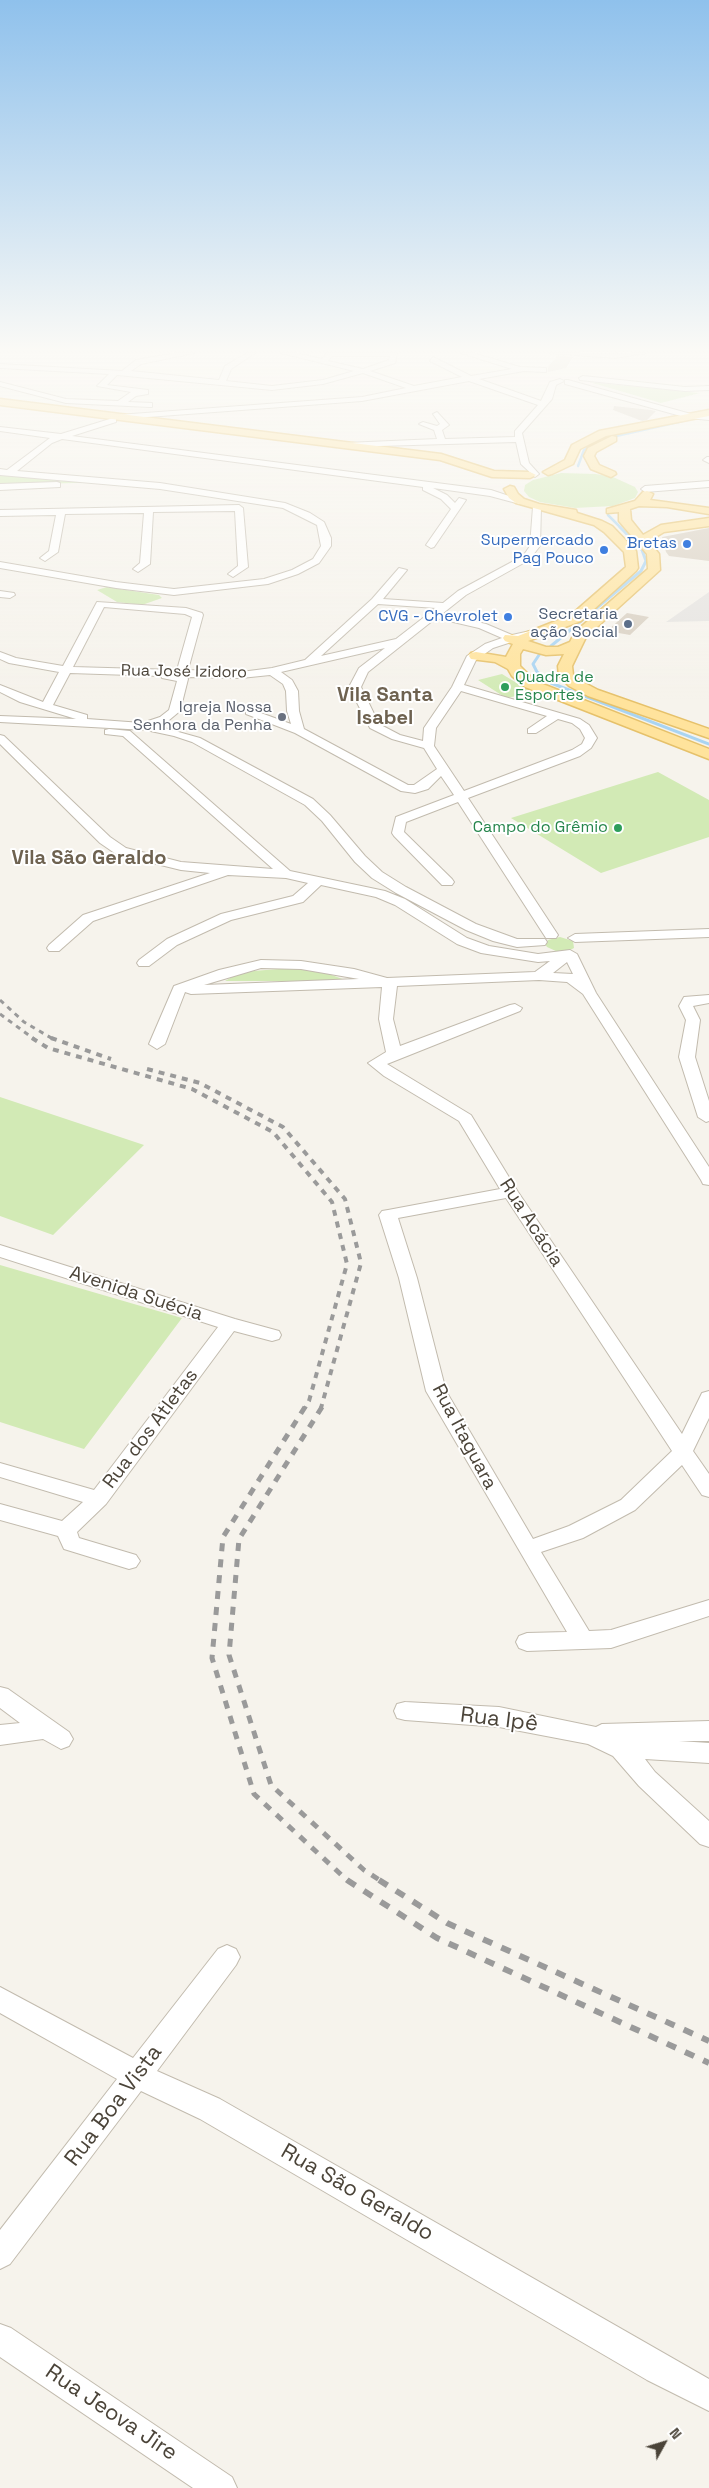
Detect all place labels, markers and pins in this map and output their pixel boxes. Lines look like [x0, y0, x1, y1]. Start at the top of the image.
place label: Supermercado Pag Pouco [481, 531, 594, 569]
place label: Bretas [627, 534, 677, 554]
marker: Bretas [681, 538, 693, 550]
marker: Supermercado Pag Pouco [598, 544, 610, 556]
place label: Secretaria ação Social [530, 605, 618, 643]
place label: CVG - Chevrolet [378, 607, 498, 627]
marker: CVG - Chevrolet [502, 611, 514, 623]
marker: Secretaria ação Social [622, 618, 634, 630]
place label: Quadra de Esportes [515, 668, 594, 706]
marker: Quadra de Esportes [499, 681, 511, 693]
place label: Igreja Nossa Senhora da Penha [133, 698, 272, 736]
marker: Igreja Nossa Senhora da Penha [276, 711, 288, 723]
place label: Campo do Grêmio [473, 818, 608, 838]
marker: Campo do Grêmio [612, 822, 624, 834]

